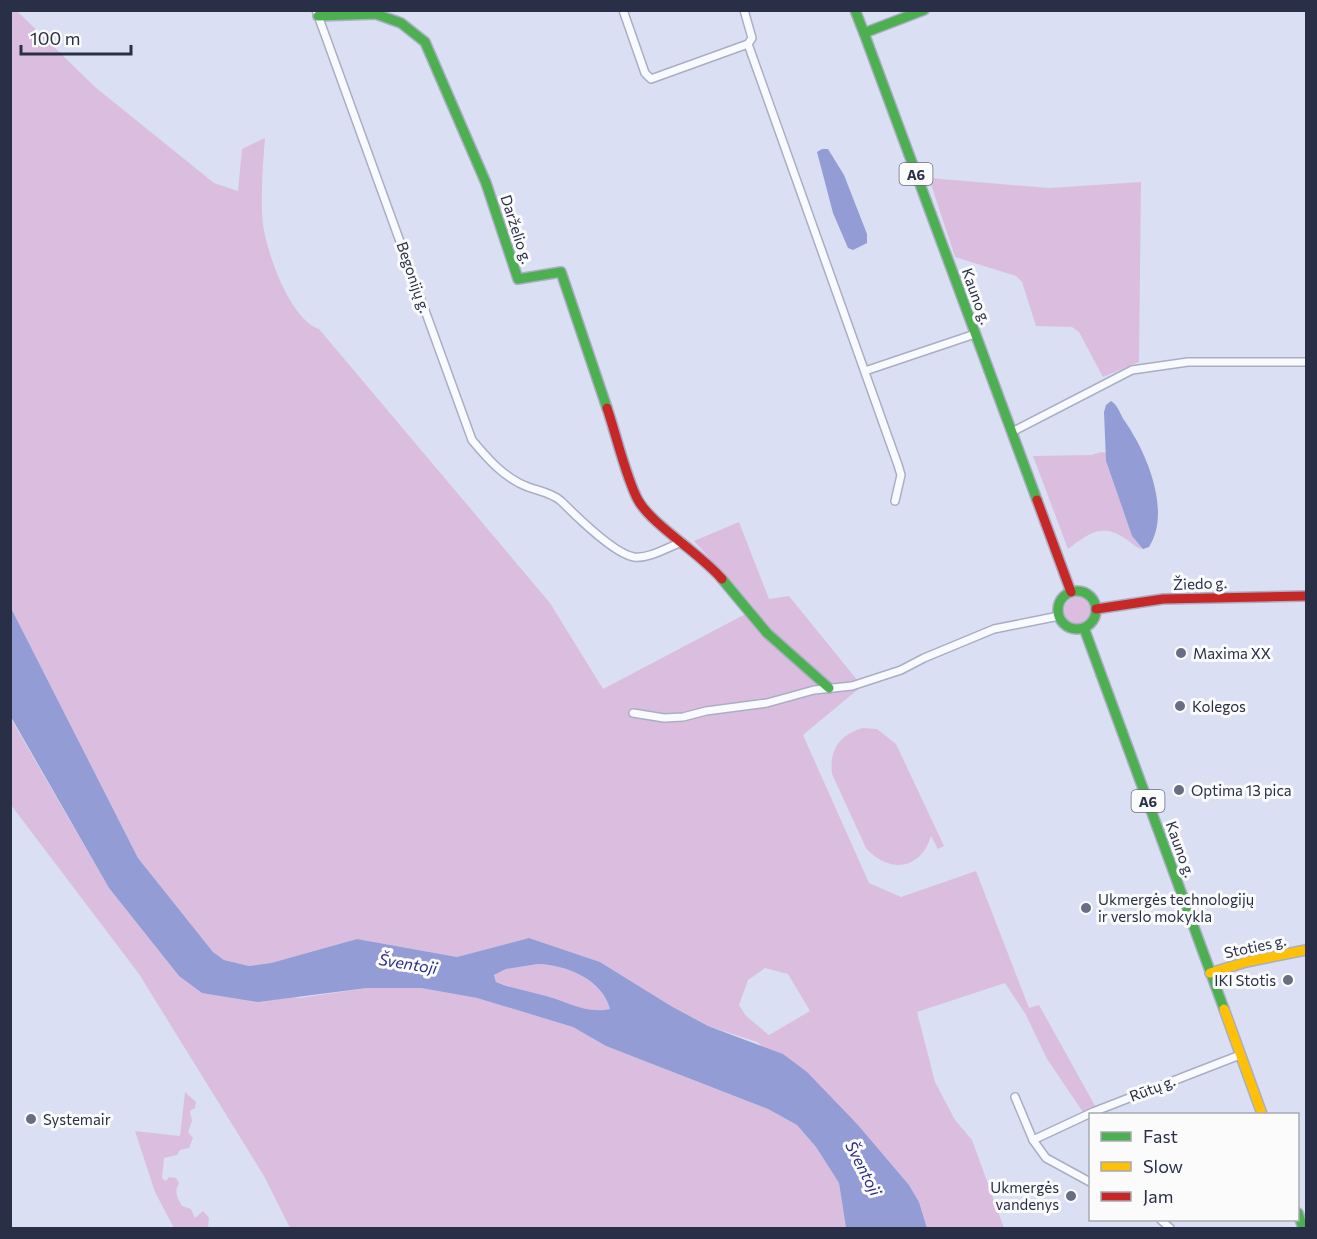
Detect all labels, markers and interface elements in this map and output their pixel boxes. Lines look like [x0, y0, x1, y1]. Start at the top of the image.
scale bar [21, 18, 130, 56]
text: 100 m [30, 27, 80, 49]
road number: A6 [900, 163, 932, 185]
street label: Darželio g. [497, 192, 537, 266]
street label: Begonijų g. [393, 239, 435, 315]
street label: Kauno g. [959, 265, 995, 327]
street label: Žiedo g. [1173, 572, 1227, 593]
place label: Maxima XX [1193, 644, 1271, 662]
marker: Maxima XX [1174, 646, 1188, 660]
place label: Kolegos [1192, 697, 1246, 715]
marker: Kolegos [1173, 699, 1187, 713]
place label: Optima 13 pica [1191, 781, 1292, 799]
marker: Optima 13 pica [1172, 783, 1186, 797]
road number: A6 [1132, 790, 1164, 812]
street label: Kauno g. [1163, 818, 1199, 880]
place label: Ukmergės technologijų ir verslo mokykla [1098, 890, 1254, 925]
marker: Ukmergės technologijų ir verslo mokykla [1079, 901, 1093, 915]
street label: Stoties g. [1222, 931, 1288, 961]
water label: Šventoji [377, 949, 439, 977]
place label: IKI Stotis [1214, 971, 1276, 989]
marker: IKI Stotis [1281, 973, 1295, 987]
street label: Rūtų g. [1127, 1071, 1177, 1105]
place label: Systemair [43, 1110, 111, 1128]
marker: Systemair [24, 1112, 38, 1126]
legend [1089, 1113, 1299, 1221]
text: Fast [1143, 1125, 1178, 1147]
water label: Šventoji [842, 1137, 886, 1199]
text: Slow [1143, 1155, 1183, 1177]
place label: Ukmergės vandenys [990, 1178, 1059, 1213]
text: Jam [1143, 1185, 1173, 1207]
marker: Ukmergės vandenys [1064, 1189, 1078, 1203]

